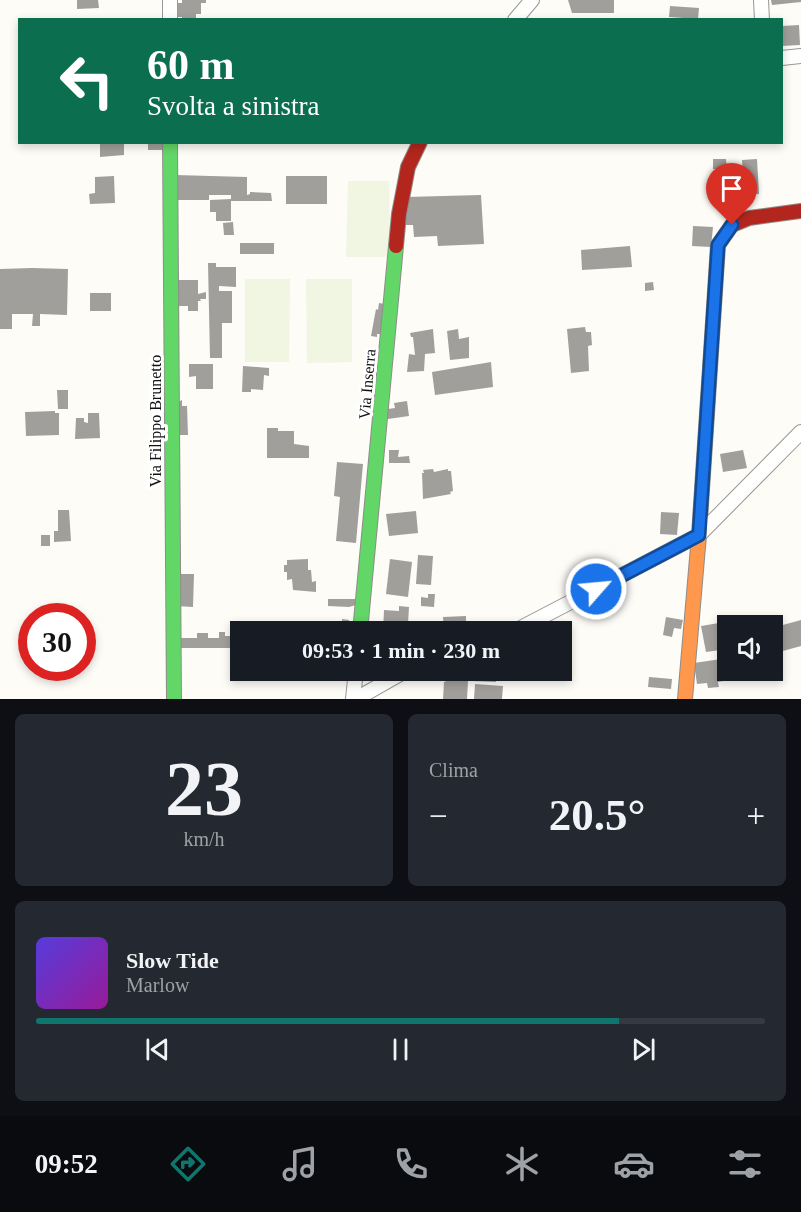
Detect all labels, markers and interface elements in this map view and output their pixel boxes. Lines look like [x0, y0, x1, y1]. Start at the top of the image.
icon: left [48, 42, 126, 120]
text: 60 m [147, 42, 235, 88]
text: Svolta a sinistra [147, 91, 319, 121]
pin [706, 163, 757, 225]
icon: arrive [715, 172, 748, 205]
street label: Via Inserra [355, 348, 379, 420]
street label: Via Filippo Brunetto [147, 355, 165, 487]
position arrow [564, 557, 628, 621]
speed limit sign: 30 [18, 603, 96, 681]
map controls [717, 615, 783, 681]
button: sound [717, 615, 783, 681]
text: 09:53 · 1 min · 230 m [302, 638, 500, 663]
text: 23 [165, 745, 243, 832]
text: Clima [429, 759, 478, 781]
text: 20.5° [549, 790, 645, 840]
text: − [429, 798, 448, 834]
text: + [746, 798, 765, 834]
text: km/h [183, 828, 225, 850]
text: Slow Tide [126, 948, 219, 973]
text: Marlow [126, 974, 189, 996]
icon: previous [141, 1033, 174, 1066]
icon: pause [384, 1033, 417, 1066]
icon: next [627, 1033, 660, 1066]
icon: directions [167, 1143, 209, 1185]
icon: music [279, 1143, 321, 1185]
icon: phone [390, 1143, 432, 1185]
icon: climate [501, 1143, 543, 1185]
icon: car [613, 1143, 655, 1185]
icon: filters [724, 1143, 766, 1185]
text: 09:52 [35, 1149, 98, 1179]

